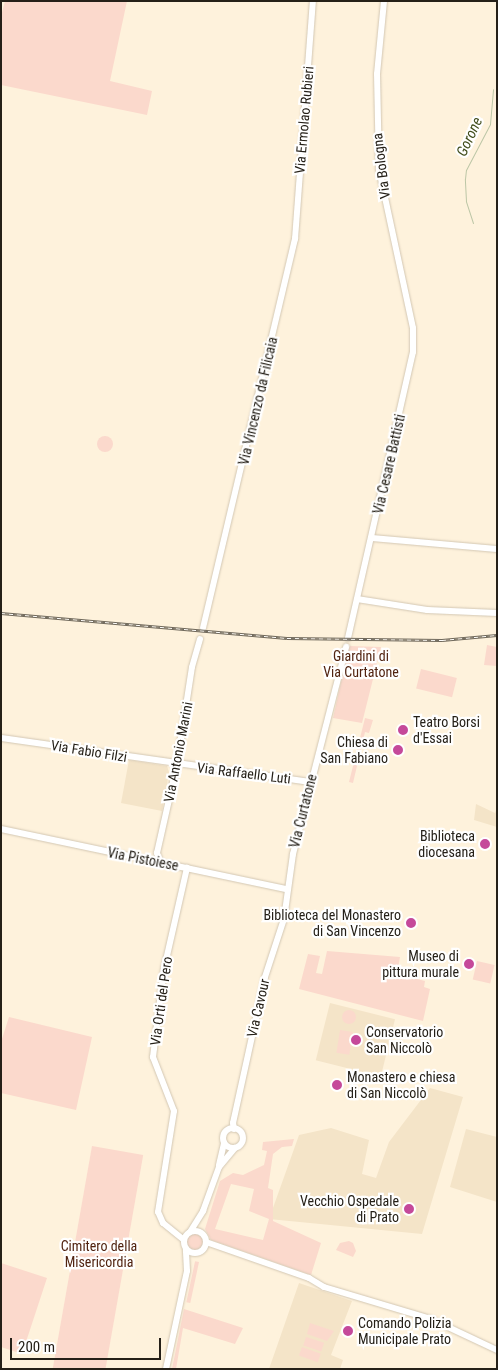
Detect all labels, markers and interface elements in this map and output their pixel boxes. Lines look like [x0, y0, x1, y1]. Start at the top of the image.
street label: Via Ermolao Rubieri [291, 65, 317, 175]
water label: Gorone [453, 114, 487, 160]
street label: Via Bologna [369, 132, 393, 200]
street label: Via Vincenzo da Filicaia [235, 335, 281, 467]
street label: Via Cesare Battisti [369, 412, 409, 516]
park label: Giardini di Via Curtatone [323, 648, 399, 680]
street label: Via Antonio Marini [160, 700, 196, 804]
place label: Teatro Borsi d'Essai [413, 714, 480, 746]
marker: Teatro Borsi d'Essai [397, 724, 409, 736]
place label: Chiesa di San Fabiano [320, 734, 388, 766]
street label: Via Fabio Filzi [50, 737, 128, 765]
marker: Chiesa di San Fabiano [392, 744, 404, 756]
street label: Via Raffaello Luti [196, 759, 292, 787]
street label: Via Curtatone [286, 772, 320, 850]
place label: Biblioteca diocesana [418, 828, 475, 860]
marker: Biblioteca diocesana [479, 838, 491, 850]
street label: Via Pistoiese [106, 844, 180, 874]
place label: Biblioteca del Monastero di San Vincenzo [263, 907, 401, 940]
marker: Biblioteca del Monastero di San Vincenzo [405, 917, 417, 929]
place label: Museo di pittura murale [382, 948, 459, 980]
street label: Via Orti del Pero [146, 955, 176, 1047]
marker: Museo di pittura murale [463, 958, 475, 970]
street label: Via Cavour [243, 977, 273, 1039]
place label: Conservatorio San Niccolò [366, 1024, 443, 1056]
marker: Conservatorio San Niccolò [350, 1034, 362, 1046]
place label: Monastero e chiesa di San Niccolò [347, 1069, 455, 1102]
marker: Monastero e chiesa di San Niccolò [331, 1079, 343, 1091]
place label: Vecchio Ospedale di Prato [300, 1193, 399, 1226]
marker: Vecchio Ospedale di Prato [403, 1203, 415, 1215]
park label: Cimitero della Misericordia [61, 1238, 137, 1270]
place label: Comando Polizia Municipale Prato [358, 1315, 451, 1348]
marker: Comando Polizia Municipale Prato [342, 1325, 354, 1337]
scale bar [12, 1328, 164, 1360]
text: 200 m [18, 1338, 55, 1356]

